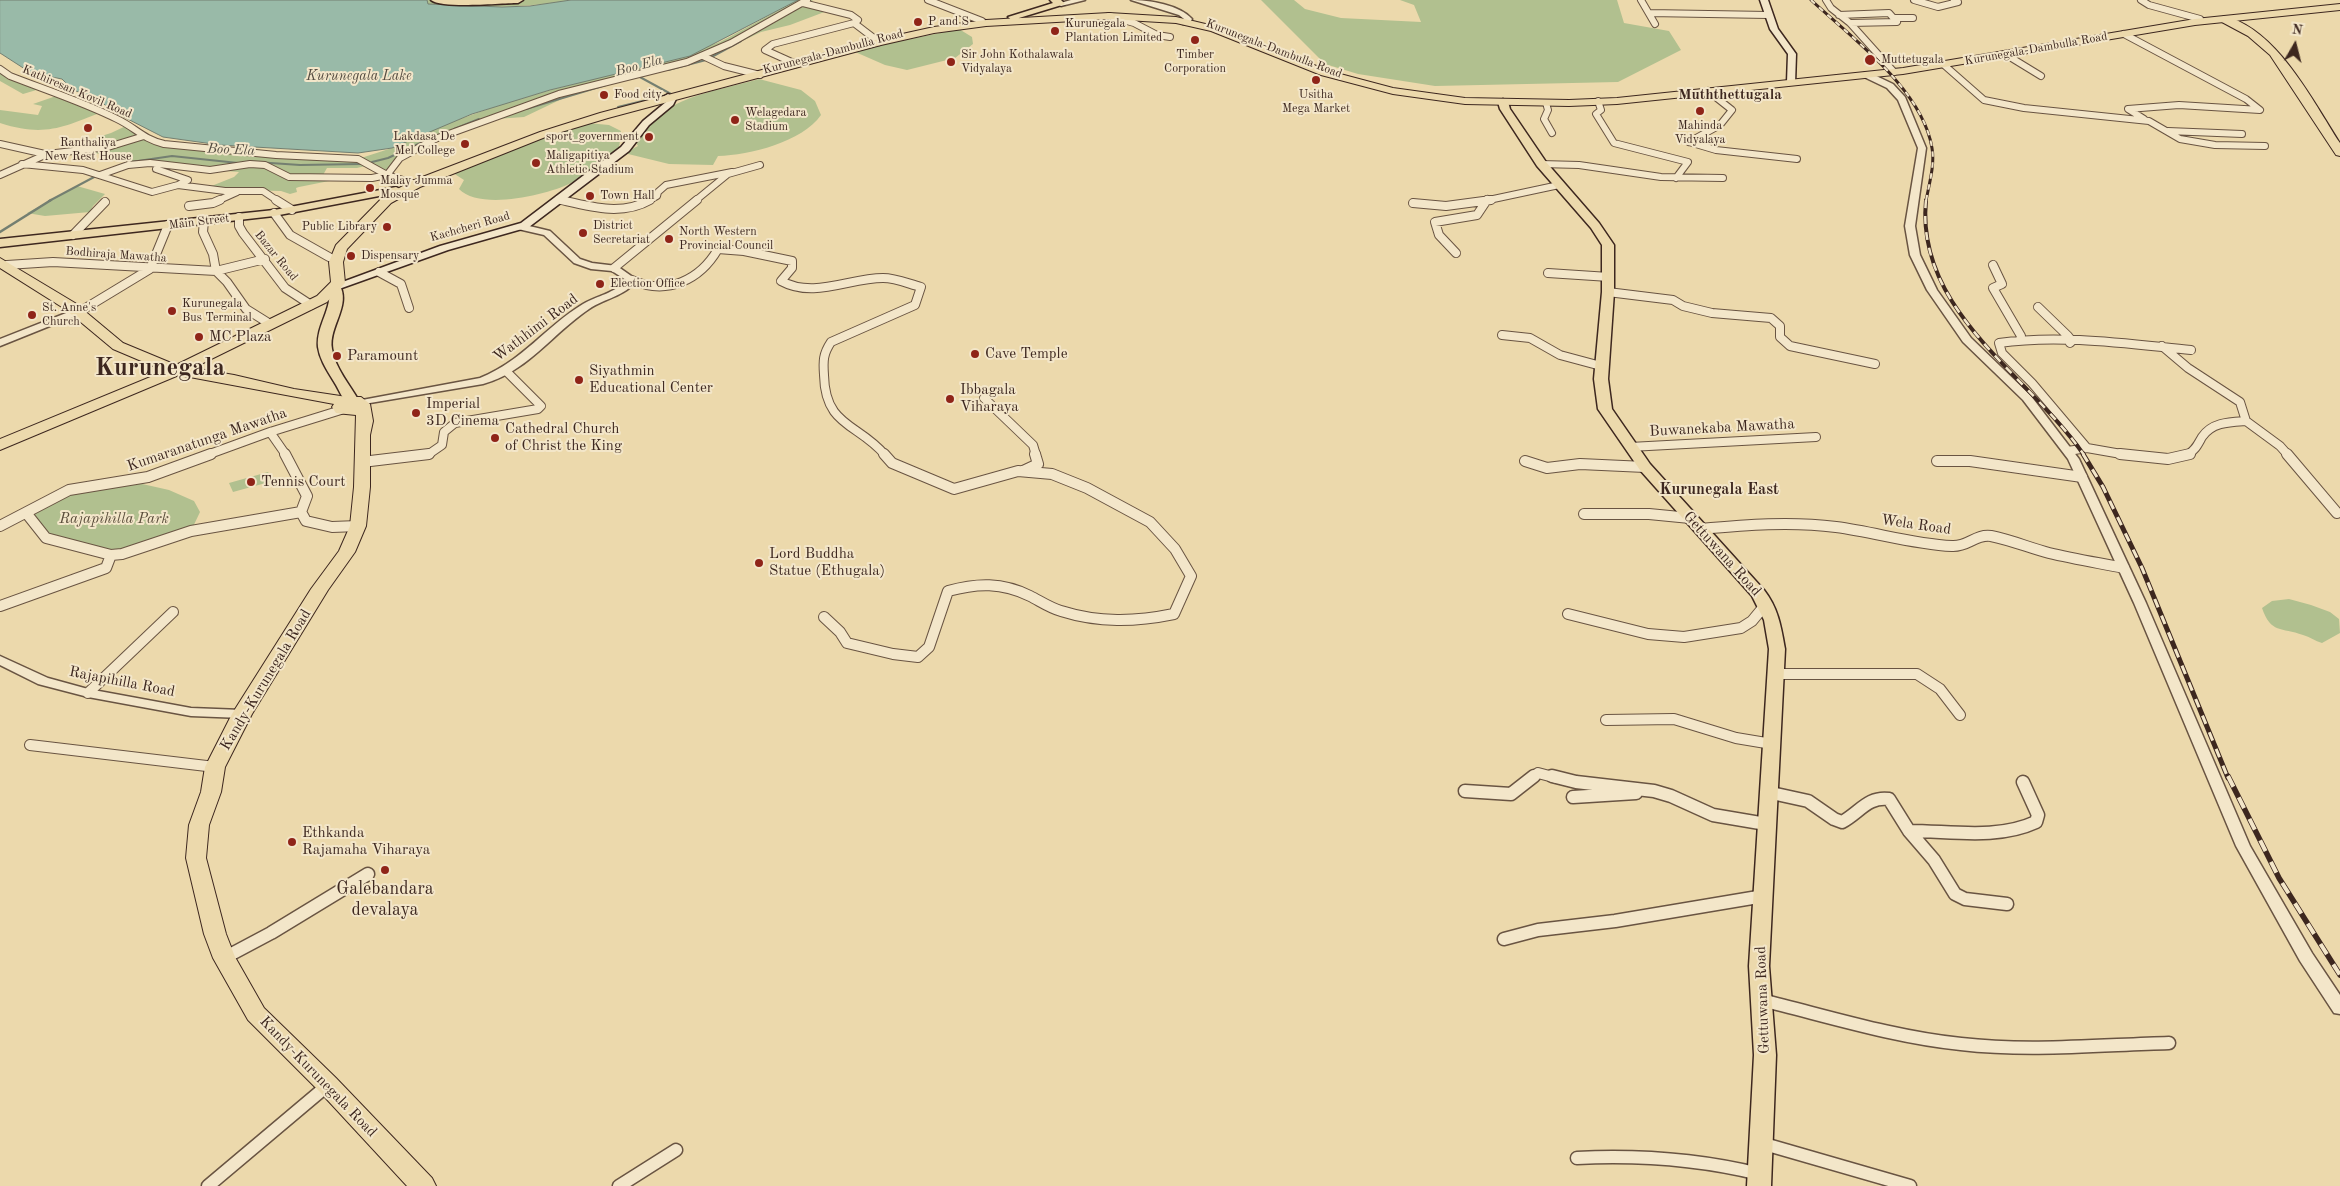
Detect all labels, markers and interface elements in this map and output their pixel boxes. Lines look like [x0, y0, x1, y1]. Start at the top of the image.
place label: P and S [928, 15, 969, 29]
marker: P and S [912, 16, 924, 28]
street label: Kurunegala-Dambulla Road [1204, 16, 1344, 82]
place label: Kurunegala Plantation Limited [1065, 17, 1162, 45]
north arrow [2270, 20, 2320, 70]
text: N [2291, 22, 2303, 38]
marker: Kurunegala Plantation Limited [1049, 25, 1061, 37]
street label: Kurunegala-Dambulla Road [761, 26, 905, 78]
street label: Kurunegala-Dambulla Road [1964, 29, 2108, 69]
marker: Timber Corporation [1189, 34, 1201, 46]
place label: Sir John Kothalawala Vidyalaya [961, 48, 1073, 76]
place label: Timber Corporation [1164, 48, 1226, 76]
water label: Boo Ela [614, 52, 664, 80]
marker: Muttetugala [1863, 53, 1877, 67]
place label: Muttetugala [1881, 53, 1944, 67]
marker: Sir John Kothalawala Vidyalaya [945, 56, 957, 68]
street label: Kathiresan Kovil Road [20, 62, 134, 122]
water label: Kurunegala Lake [306, 68, 412, 84]
marker: Usitha Mega Market [1310, 74, 1322, 86]
district label: Muththettugala [1678, 86, 1782, 104]
place label: Food city [614, 88, 662, 102]
place label: Usitha Mega Market [1282, 88, 1350, 116]
marker: Food city [598, 89, 610, 101]
marker: Mahinda Vidyalaya [1694, 105, 1706, 117]
place label: Welagedara Stadium [745, 106, 806, 134]
marker: Welagedara Stadium [729, 114, 741, 126]
place label: Mahinda Vidyalaya [1674, 119, 1726, 147]
marker: Ranthaliya New Rest House [82, 122, 94, 134]
place label: Lakdasa De Mel College [393, 130, 455, 158]
place label: sport_government [546, 130, 639, 144]
marker: sport_government [643, 131, 655, 143]
place label: Ranthaliya New Rest House [45, 136, 131, 164]
marker: Lakdasa De Mel College [459, 138, 471, 150]
water label: Boo Ela [207, 140, 255, 160]
place label: Maligapitiya Athletic Stadium [546, 149, 634, 177]
marker: Maligapitiya Athletic Stadium [530, 157, 542, 169]
place label: Malay Jumma Mosque [380, 174, 453, 202]
marker: Malay Jumma Mosque [364, 182, 376, 194]
place label: Town Hall [600, 189, 655, 203]
marker: Town Hall [584, 190, 596, 202]
street label: Kachcheri Road [428, 209, 512, 245]
street label: Main Street [168, 211, 230, 233]
place label: District Secretariat [593, 219, 650, 247]
place label: Public Library [302, 220, 377, 234]
marker: Public Library [381, 221, 393, 233]
place label: North Western Provincial Council [679, 225, 773, 253]
marker: District Secretariat [577, 227, 589, 239]
street label: Bazar Road [251, 228, 301, 284]
marker: North Western Provincial Council [663, 233, 675, 245]
street label: Bodhiraja Mawatha [65, 244, 167, 266]
place label: Dispensary [361, 249, 419, 263]
marker: Dispensary [345, 250, 357, 262]
place label: Election Office [610, 277, 685, 291]
marker: Election Office [594, 278, 606, 290]
street label: Wathhimi Road [490, 290, 582, 366]
place label: Kurunegala Bus Terminal [182, 297, 252, 325]
place label: St. Anne's Church [42, 301, 96, 329]
marker: Kurunegala Bus Terminal [166, 305, 178, 317]
marker: St. Anne's Church [26, 309, 38, 321]
place label: MC Plaza [209, 328, 271, 346]
marker: MC Plaza [193, 331, 205, 343]
place label: Cave Temple [985, 345, 1068, 363]
place label: Paramount [347, 347, 418, 365]
marker: Cave Temple [969, 348, 981, 360]
marker: Paramount [331, 350, 343, 362]
district label: Kurunegala [95, 353, 225, 383]
place label: Siyathmin Educational Center [589, 362, 713, 397]
marker: Siyathmin Educational Center [573, 374, 585, 386]
place label: Ibbagala Viharaya [960, 381, 1019, 416]
marker: Ibbagala Viharaya [944, 393, 956, 405]
place label: Imperial 3D Cinema [426, 395, 499, 430]
street label: Kumaranatunga Mawatha [125, 404, 289, 476]
marker: Imperial 3D Cinema [410, 407, 422, 419]
street label: Buwanekaba Mawatha [1649, 415, 1795, 441]
place label: Cathedral Church of Christ the King [505, 420, 622, 455]
marker: Cathedral Church of Christ the King [489, 432, 501, 444]
place label: Tennis Court [261, 473, 345, 491]
marker: Tennis Court [245, 476, 257, 488]
district label: Kurunegala East [1659, 480, 1779, 500]
street label: Gettuwana Road [1679, 508, 1765, 600]
park label: Rajapihilla Park [59, 510, 169, 528]
street label: Wela Road [1880, 511, 1952, 539]
place label: Lord Buddha Statue (Ethugala) [769, 545, 885, 580]
marker: Lord Buddha Statue (Ethugala) [753, 557, 765, 569]
street label: Kandy-Kurunegala Road [217, 606, 315, 754]
street label: Rajapihilla Road [68, 663, 176, 701]
place label: Ethkanda Rajamaha Viharaya [302, 824, 430, 859]
marker: Ethkanda Rajamaha Viharaya [286, 836, 298, 848]
marker: Galebandara devalaya [379, 864, 391, 876]
place label: Galebandara devalaya [336, 878, 434, 921]
street label: Gettuwana Road [1752, 946, 1774, 1054]
street label: Kandy-Kurunegala Road [256, 1013, 380, 1141]

